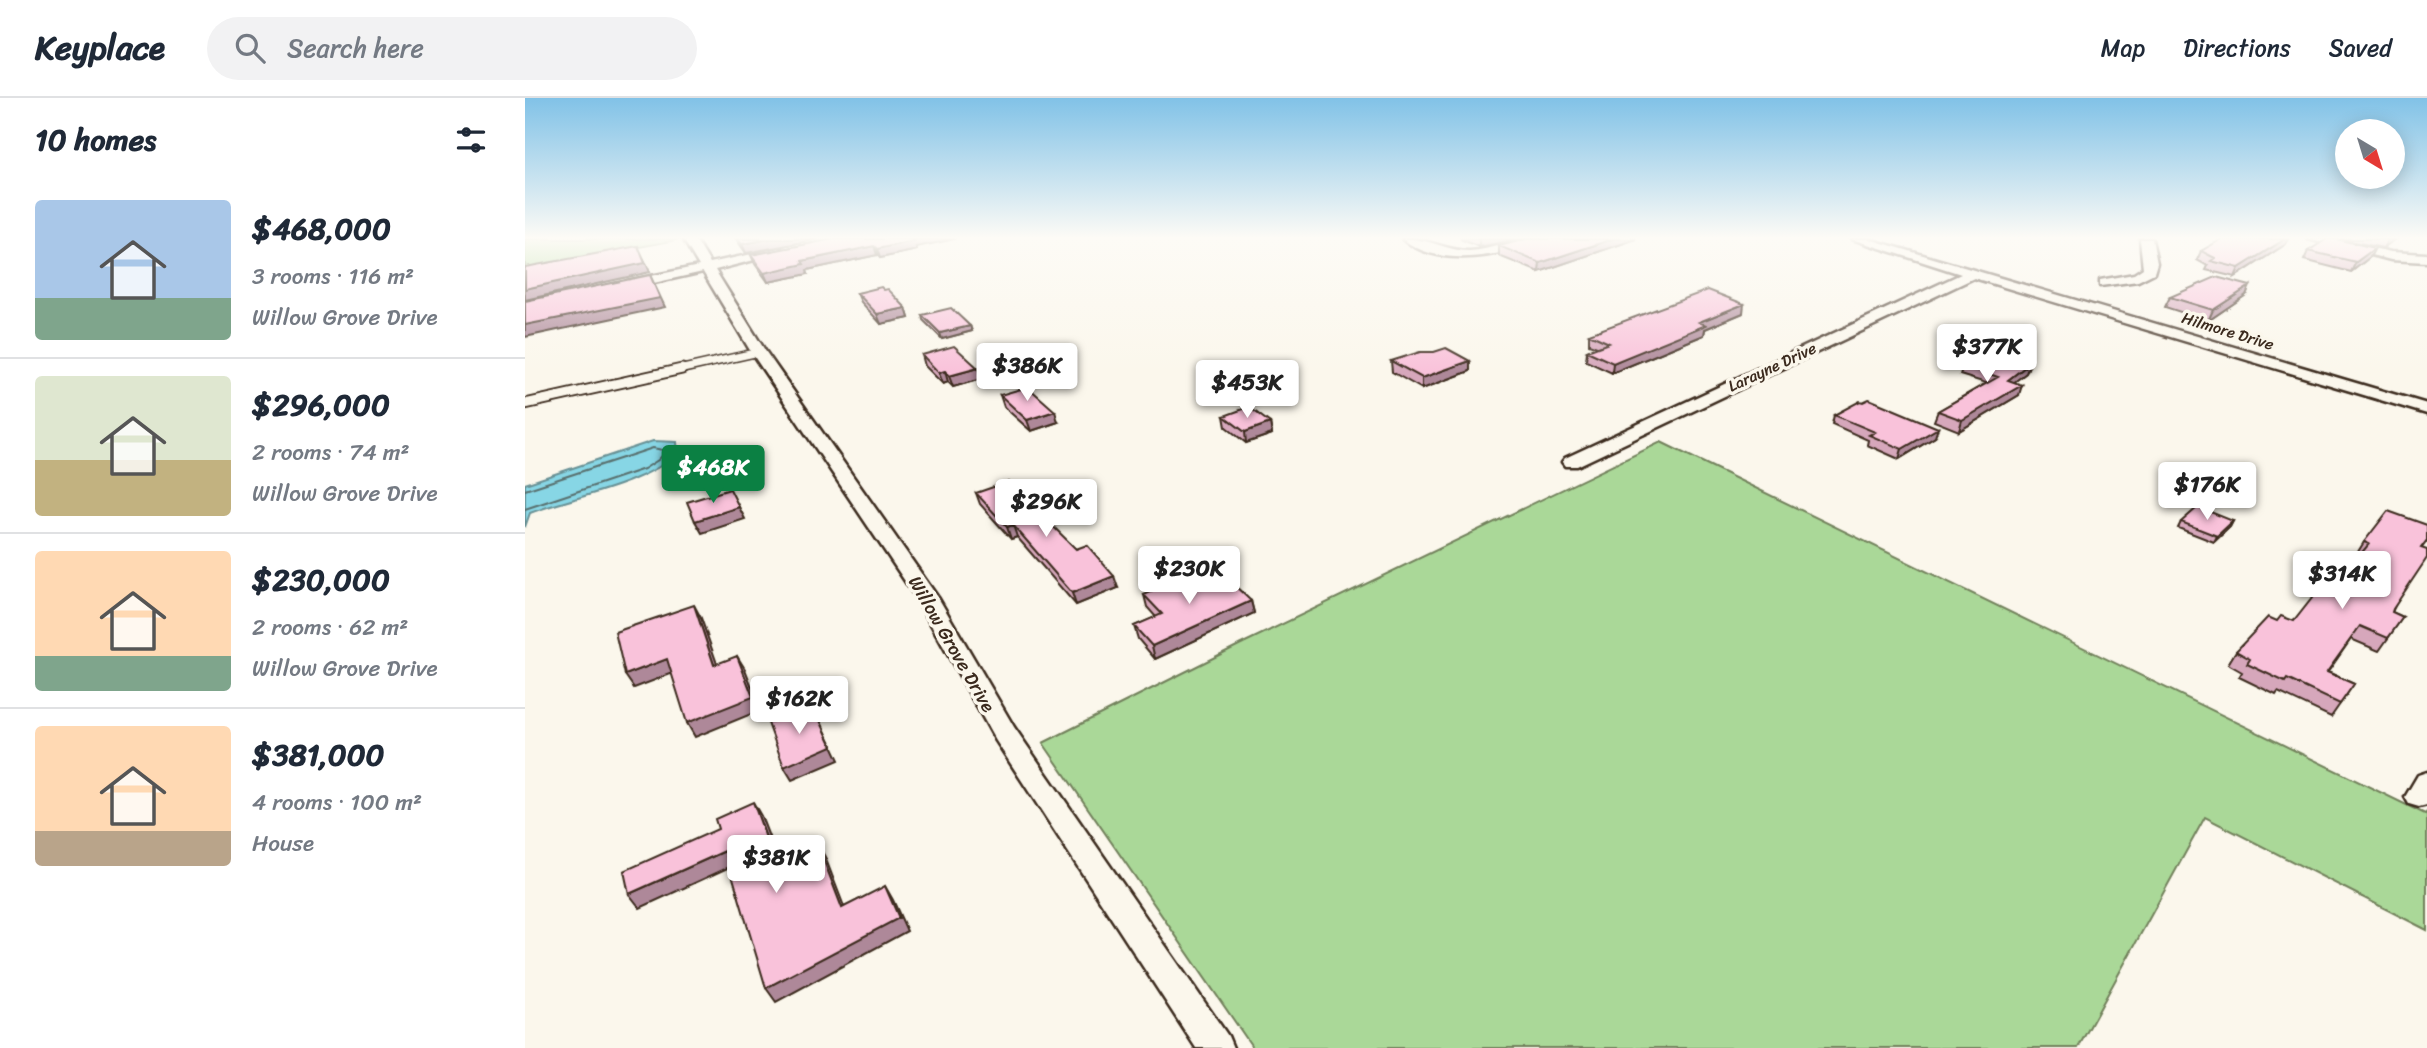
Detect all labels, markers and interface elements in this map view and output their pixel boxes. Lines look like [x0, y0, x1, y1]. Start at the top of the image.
search box [207, 17, 697, 80]
text: Keyplace [35, 19, 165, 77]
text: Search here [287, 25, 424, 71]
text: Map [2101, 27, 2145, 69]
text: Directions [2183, 27, 2291, 69]
text: Saved [2329, 27, 2392, 69]
icon: search [231, 29, 269, 67]
text: 10 homes [35, 113, 156, 167]
north arrow [2335, 119, 2405, 189]
map controls [2335, 119, 2405, 189]
icon: filters [452, 121, 490, 159]
text: $468,000 [252, 202, 391, 256]
icon: home [91, 228, 175, 312]
text: 3 rooms · 116 m² [252, 256, 414, 297]
text: Willow Grove Drive [252, 297, 438, 338]
street label: Hilmore Drive [2178, 303, 2278, 359]
pin: $377K [1938, 324, 2036, 384]
text: $377K [1953, 326, 2021, 367]
street label: Larayne Drive [1723, 334, 1821, 400]
pin: $386K [978, 344, 1076, 403]
text: $386K [992, 345, 1062, 386]
pin: $453K [1198, 360, 1296, 420]
text: $453K [1212, 362, 1282, 403]
text: $296,000 [252, 378, 390, 432]
icon: home [91, 404, 175, 488]
text: 2 rooms · 74 m² [252, 432, 409, 473]
pin: $468K [664, 446, 762, 505]
text: $468K [678, 447, 748, 488]
pin: $176K [2158, 462, 2256, 522]
text: $176K [2174, 464, 2240, 505]
text: Willow Grove Drive [252, 473, 438, 514]
pin: $296K [997, 480, 1095, 539]
text: $296K [1011, 481, 1081, 522]
pin: $230K [1140, 546, 1238, 606]
text: $230K [1154, 548, 1224, 589]
pin: $314K [2293, 552, 2391, 611]
text: $230,000 [252, 553, 390, 607]
text: $314K [2309, 553, 2375, 594]
street label: Willow Grove Drive [899, 569, 1005, 719]
icon: home [91, 579, 175, 663]
text: 2 rooms · 62 m² [252, 607, 408, 648]
text: Willow Grove Drive [252, 648, 438, 689]
pin: $162K [750, 676, 848, 736]
text: $162K [766, 678, 832, 719]
text: $381,000 [252, 728, 385, 782]
icon: home [91, 754, 175, 838]
text: 4 rooms · 100 m² [252, 782, 422, 823]
text: House [252, 823, 314, 864]
pin: $381K [727, 836, 825, 895]
text: $381K [743, 837, 809, 878]

